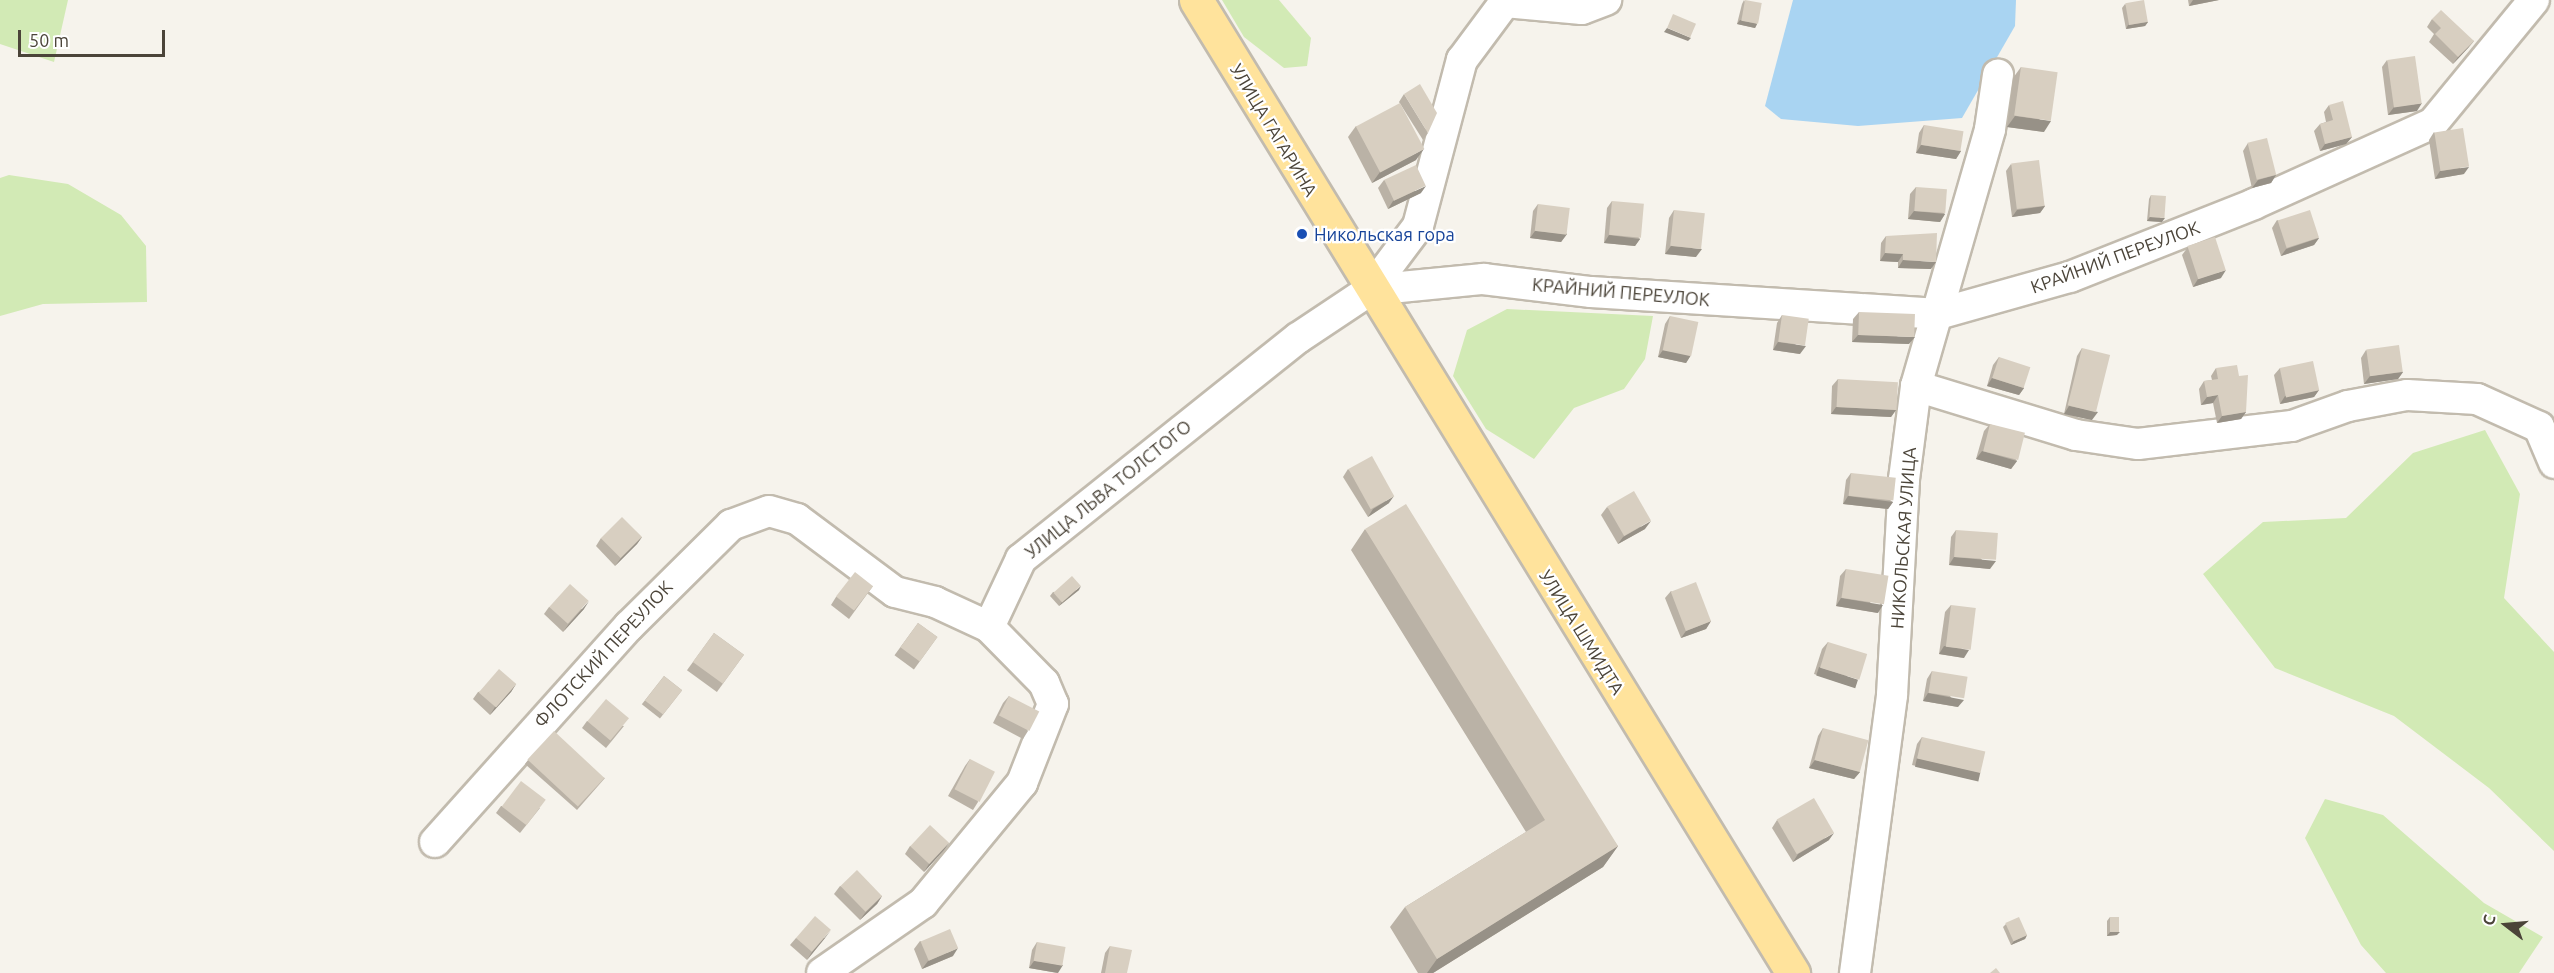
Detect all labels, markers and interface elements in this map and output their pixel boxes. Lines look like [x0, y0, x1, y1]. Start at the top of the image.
scale bar [21, 18, 168, 56]
text: 50 m [29, 30, 69, 50]
street label: УЛИЦА ГАГАРИНА [1226, 60, 1322, 200]
street label: КРАЙНИЙ ПЕРЕУЛОК [2028, 216, 2202, 298]
place label: Никольская гора [1314, 223, 1455, 245]
marker: Никольская гора [1295, 227, 1309, 241]
street label: КРАЙНИЙ ПЕРЕУЛОК [1531, 273, 1711, 311]
street label: УЛИЦА ЛЬВА ТОЛСТОГО [1021, 415, 1195, 563]
street label: НИКОЛЬСКАЯ УЛИЦА [1886, 446, 1920, 630]
street label: УЛИЦА ШМИДТА [1535, 566, 1629, 698]
street label: ФЛОТСКИЙ ПЕРЕУЛОК [529, 576, 677, 732]
north arrow [2476, 895, 2536, 955]
text: С [2479, 913, 2499, 927]

